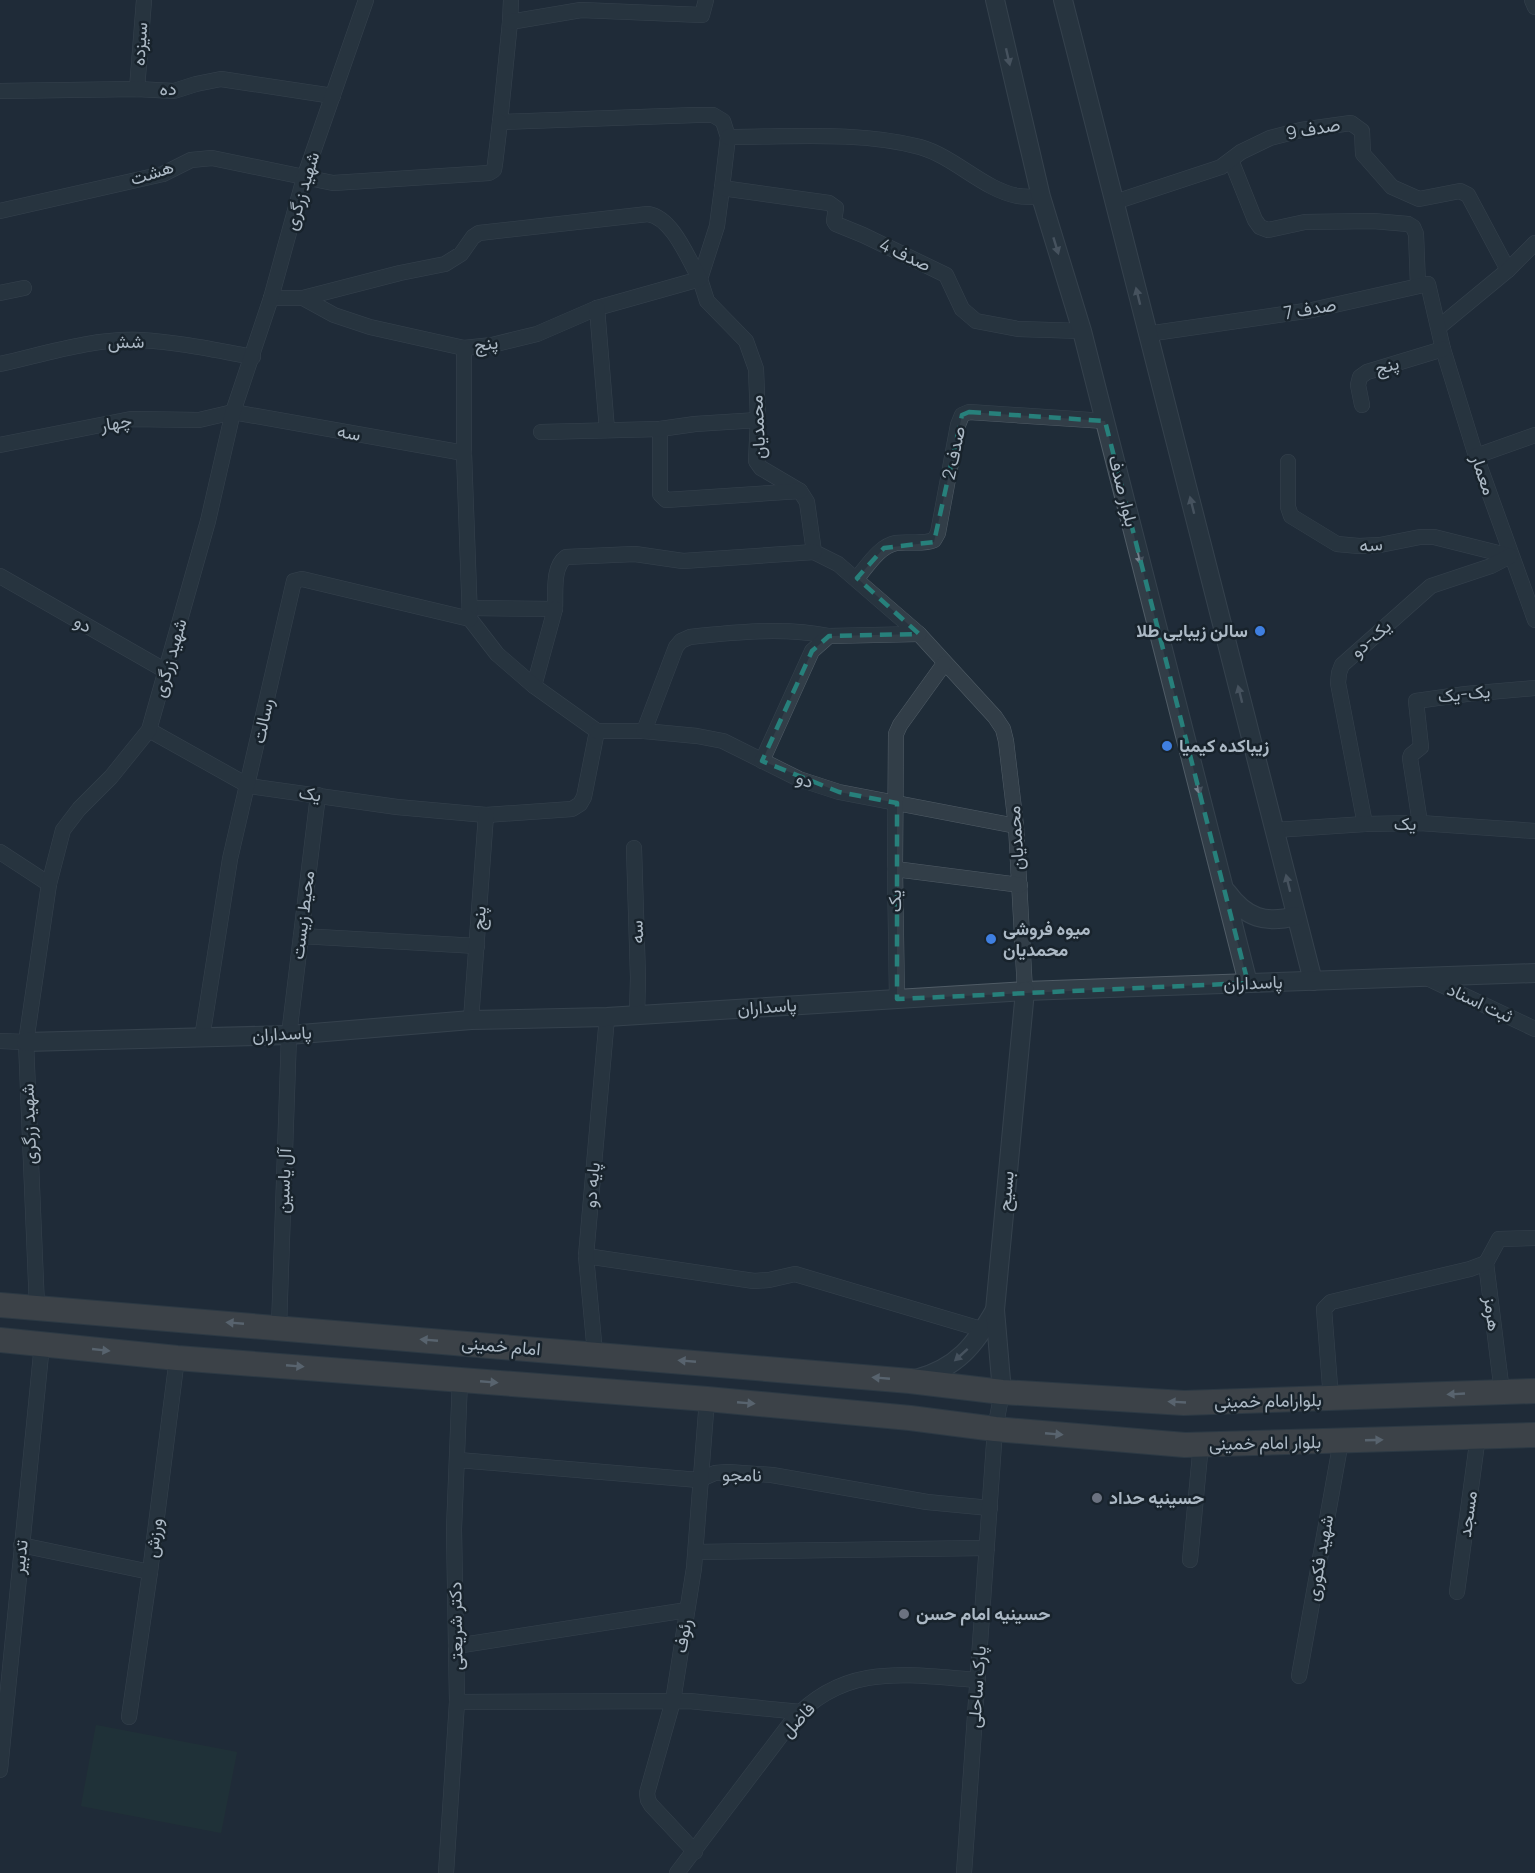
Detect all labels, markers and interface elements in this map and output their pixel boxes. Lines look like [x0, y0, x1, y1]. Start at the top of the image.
street label: سیزده [126, 21, 153, 67]
one-way arrow [1004, 48, 1014, 66]
street label: ده [159, 76, 177, 100]
street label: صدف 9 [1284, 111, 1342, 145]
street label: شهید زرگری [278, 149, 324, 233]
street label: هشت [127, 154, 177, 190]
street label: صدف 4 [876, 232, 935, 276]
one-way arrow [1052, 237, 1061, 255]
one-way arrow [1132, 287, 1142, 306]
street label: صدف 7 [1282, 292, 1338, 324]
street label: شش [108, 329, 144, 353]
street label: پنج [472, 329, 500, 358]
street label: پنج [1372, 350, 1402, 381]
street label: محمدیان [743, 394, 771, 460]
street label: چهار [97, 408, 134, 438]
street label: سه [336, 418, 363, 446]
street label: صدف 2 [936, 424, 970, 482]
street label: معمار [1466, 450, 1502, 498]
street label: بلوار صدف [1103, 452, 1144, 529]
one-way arrow [1187, 496, 1197, 515]
street label: سه [1358, 531, 1384, 557]
one-way arrow [1135, 547, 1145, 565]
street label: دو [70, 609, 97, 638]
street label: یک-دو [1345, 614, 1396, 663]
street label: شهید زرگری [146, 616, 192, 700]
place label: سالن زیبایی طلا [1136, 618, 1248, 642]
marker: سالن زیبایی طلا [1253, 624, 1267, 638]
street label: یک-یک [1436, 678, 1491, 708]
one-way arrow [1235, 685, 1244, 703]
street label: رسالت [246, 696, 278, 746]
place label: زیباکده کیمیا [1179, 733, 1269, 757]
marker: زیباکده کیمیا [1160, 739, 1174, 753]
street label: دو [793, 765, 817, 793]
one-way arrow [1194, 777, 1203, 795]
street label: یک [297, 780, 323, 806]
street label: محمدیان [1001, 805, 1029, 871]
street label: یک [1394, 811, 1416, 835]
street label: محیط زیست [285, 869, 319, 961]
one-way arrow [1283, 874, 1293, 893]
street label: یک [882, 890, 906, 913]
street label: پنج [465, 905, 492, 931]
place label: میوه فروشی محمدیان [1003, 916, 1091, 961]
street label: سه [624, 920, 648, 944]
marker: میوه فروشی محمدیان [984, 932, 998, 946]
street label: پاسداران [1223, 969, 1283, 996]
street label: ثبت اسناد [1444, 976, 1517, 1028]
street label: پاسداران [736, 992, 798, 1021]
street label: پاسداران [252, 1019, 312, 1048]
street label: شهید زرگری [15, 1083, 41, 1165]
street label: آل یاسین [270, 1146, 296, 1214]
street label: پایه دو [577, 1161, 606, 1209]
street label: بسیح [991, 1170, 1020, 1212]
street label: هرمز [1479, 1294, 1507, 1333]
one-way arrow [226, 1318, 245, 1328]
street label: امام خمینی [460, 1330, 542, 1361]
one-way arrow [420, 1335, 439, 1345]
one-way arrow [91, 1345, 110, 1355]
one-way arrow [953, 1348, 968, 1362]
one-way arrow [677, 1356, 696, 1366]
one-way arrow [285, 1361, 304, 1371]
one-way arrow [871, 1373, 890, 1383]
one-way arrow [480, 1377, 499, 1387]
street label: بلوارامام خمینی [1214, 1387, 1322, 1414]
one-way arrow [1446, 1389, 1465, 1398]
one-way arrow [737, 1398, 756, 1408]
one-way arrow [1167, 1398, 1186, 1407]
one-way arrow [1044, 1429, 1063, 1438]
street label: بلوار امام خمینی [1209, 1429, 1321, 1456]
one-way arrow [1365, 1435, 1384, 1444]
street label: نامجو [722, 1462, 762, 1486]
place label: حسینیه حداد [1109, 1485, 1204, 1509]
street label: مسجد [1452, 1489, 1482, 1539]
marker: حسینیه حداد [1090, 1491, 1104, 1505]
street label: شهید فکوری [1300, 1513, 1338, 1603]
street label: ورزش [139, 1517, 167, 1559]
street label: تدبیر [5, 1538, 33, 1576]
street label: دکتر شریعتی [442, 1582, 468, 1671]
place label: حسینیه امام حسن [916, 1601, 1050, 1626]
marker: حسینیه امام حسن [897, 1607, 911, 1621]
street label: رئوف [667, 1617, 697, 1655]
street label: پارک ساحلی [961, 1645, 992, 1729]
street label: فاضل [775, 1696, 820, 1742]

